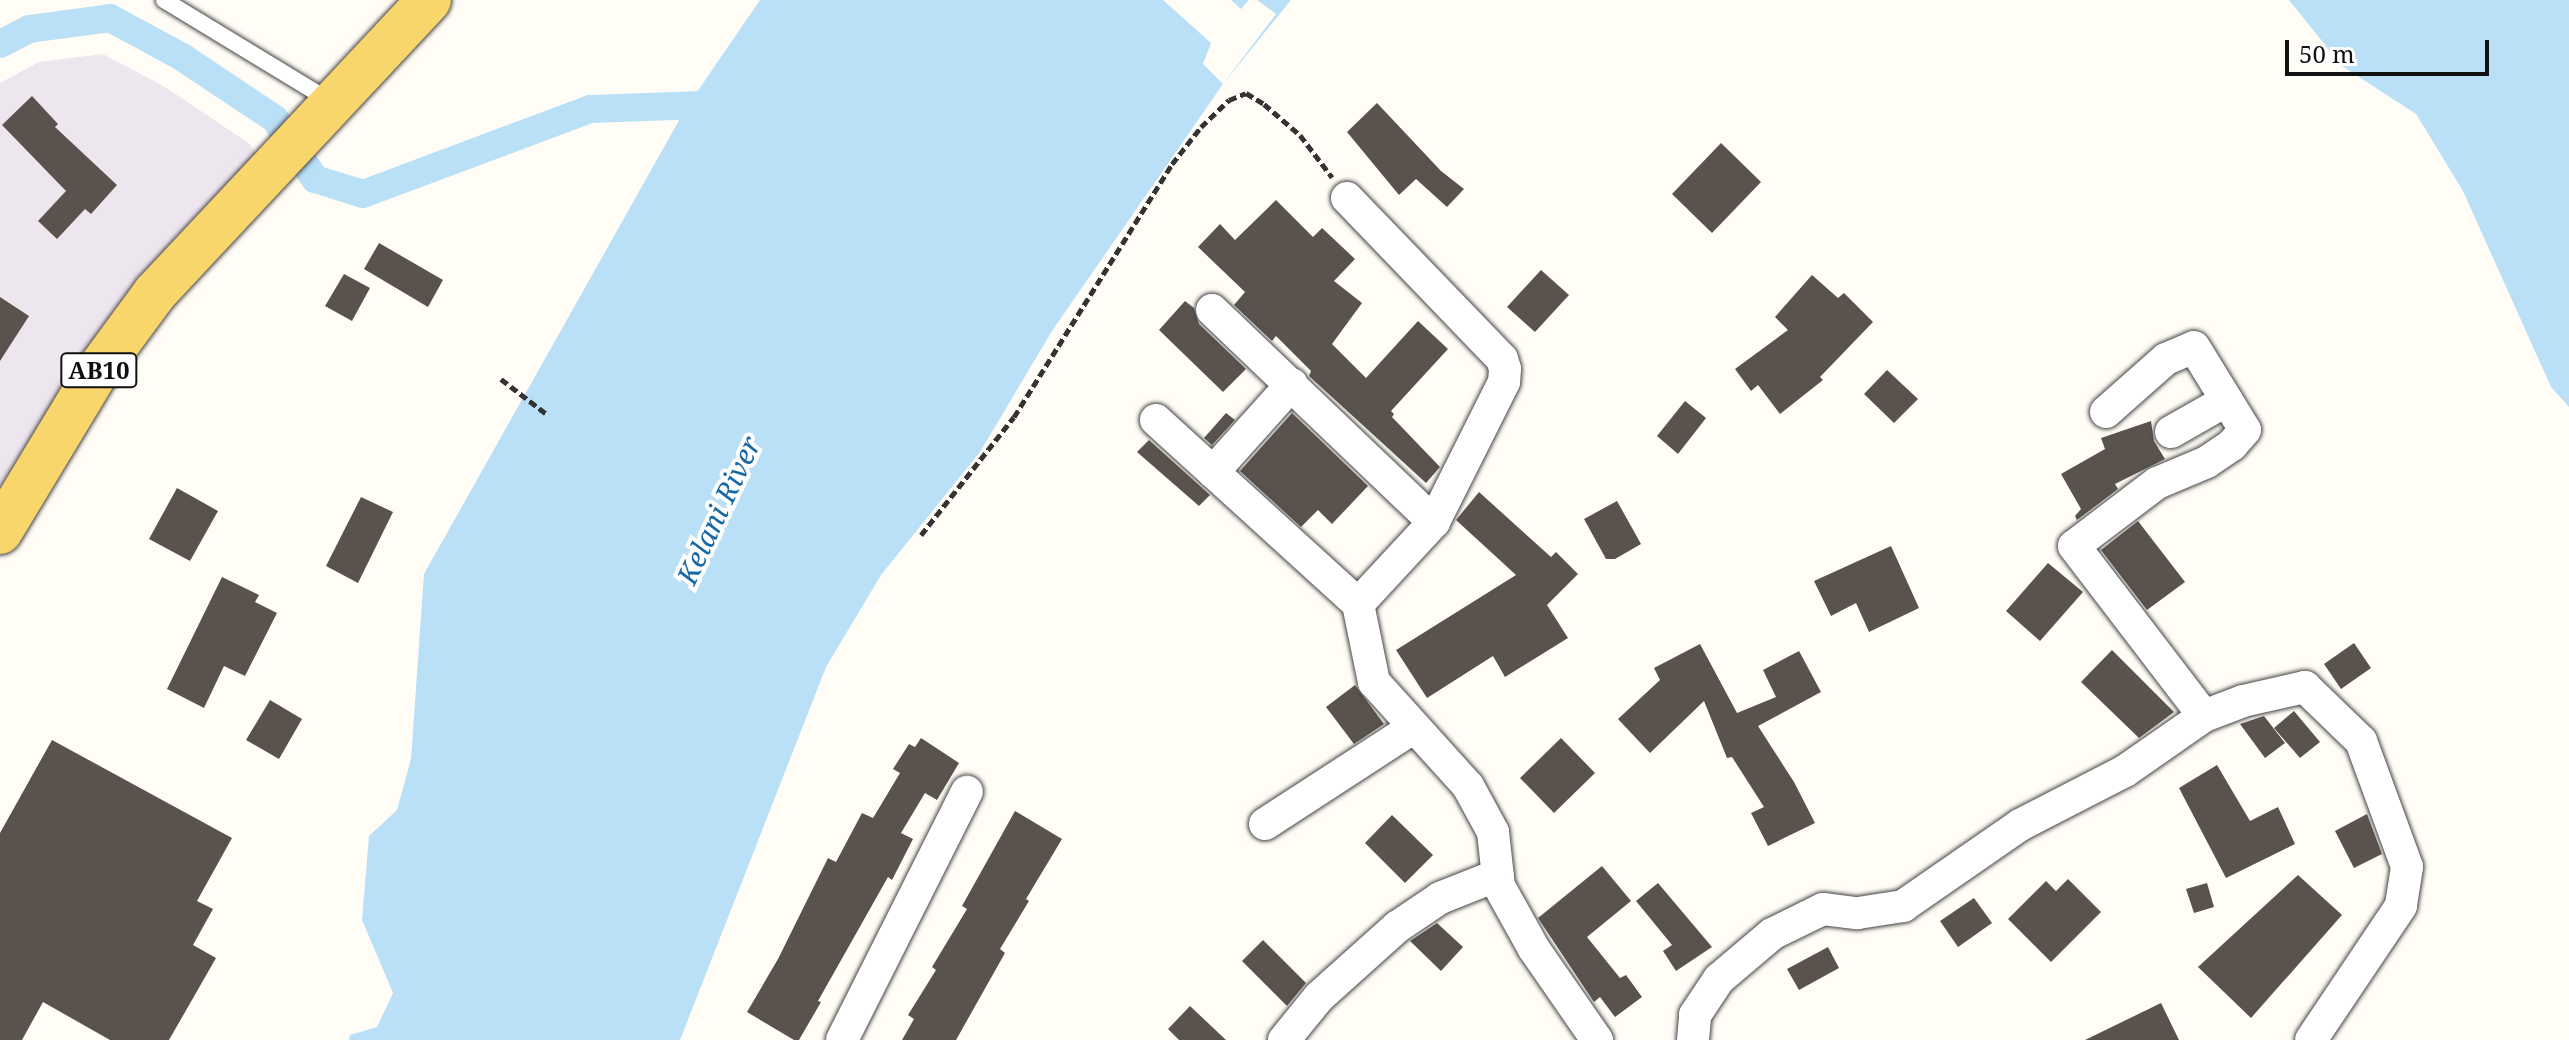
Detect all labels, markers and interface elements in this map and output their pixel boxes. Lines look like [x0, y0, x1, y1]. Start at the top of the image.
scale bar [2289, 24, 2493, 74]
text: 50 m [2299, 37, 2355, 70]
road number: AB10 [59, 350, 139, 390]
water label: Kelani River [669, 431, 767, 589]

